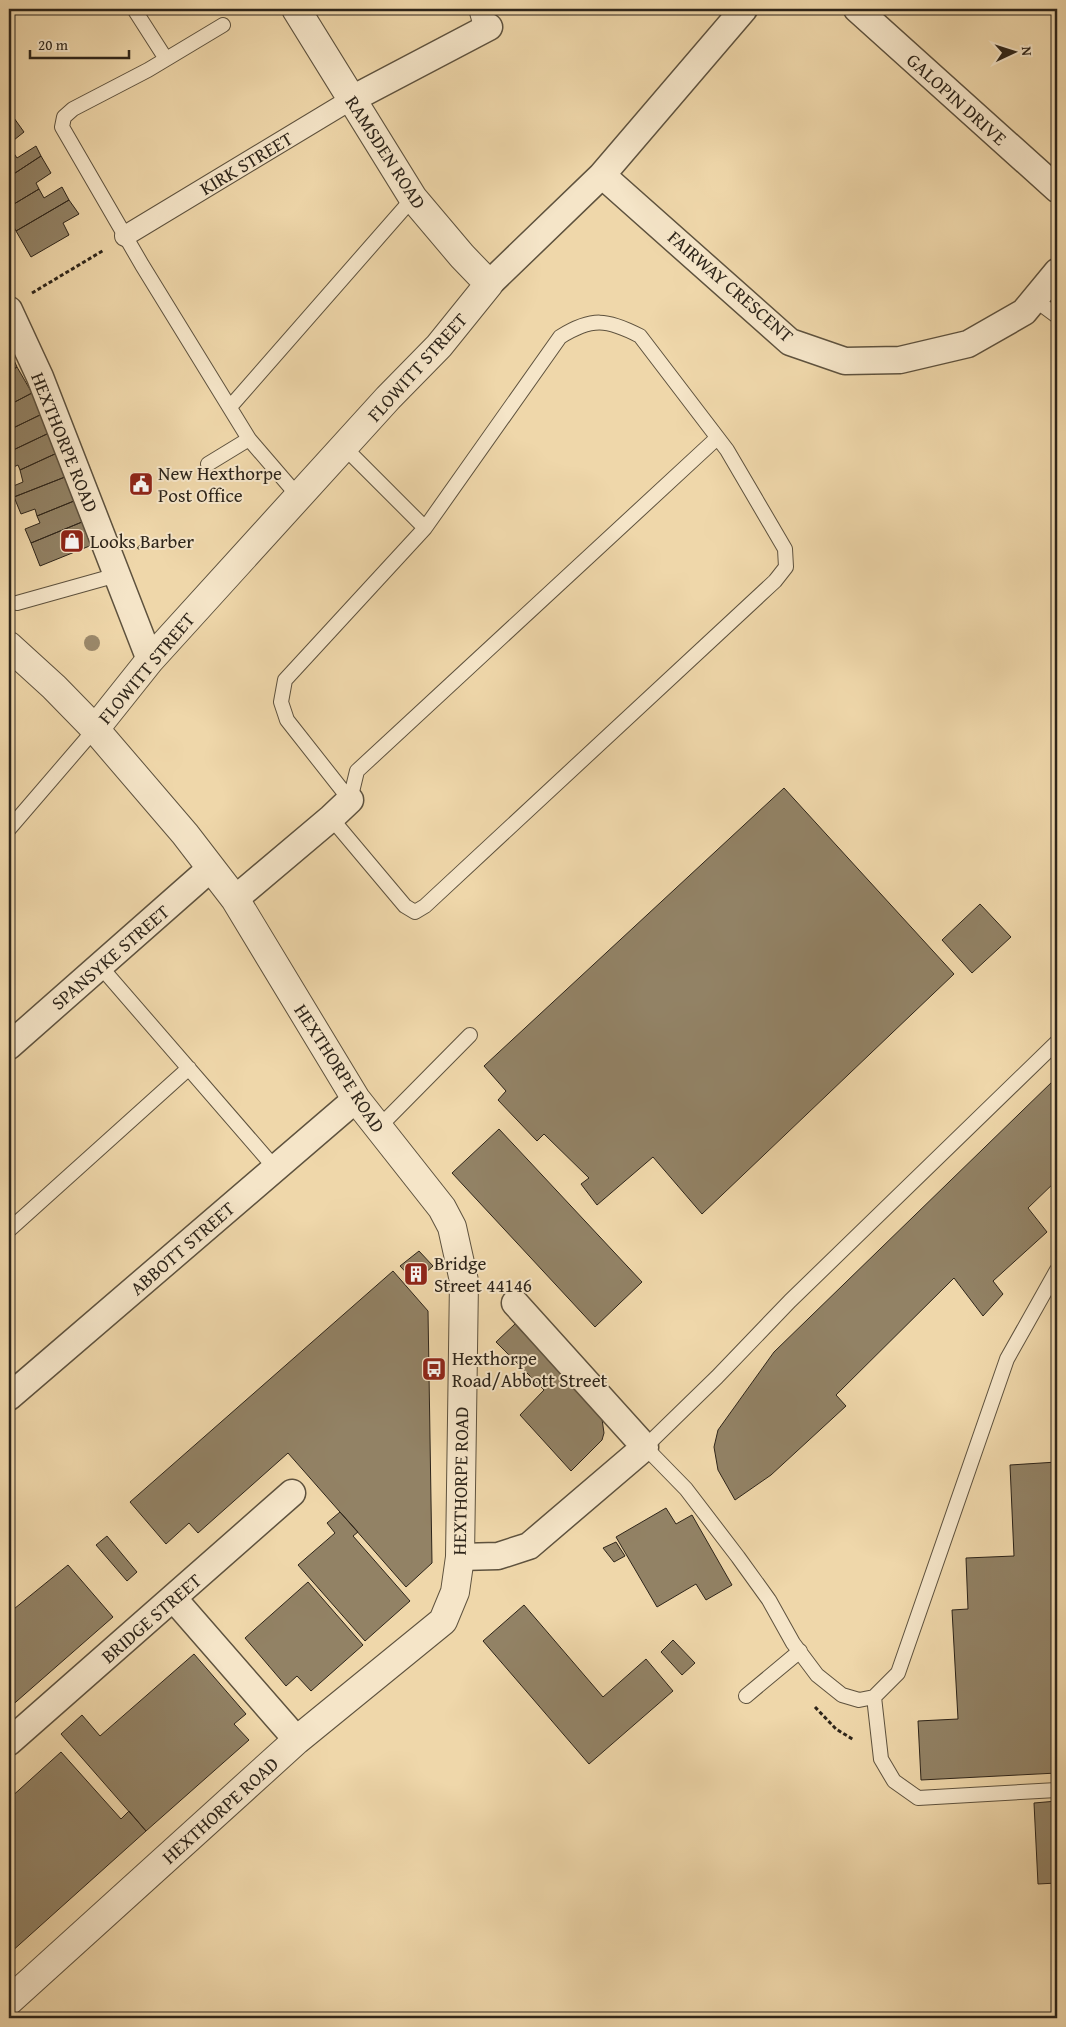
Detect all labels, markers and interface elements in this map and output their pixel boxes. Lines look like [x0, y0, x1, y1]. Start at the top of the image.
scale bar [30, 28, 129, 60]
north arrow [988, 28, 1038, 78]
text: 20 m [38, 34, 69, 55]
street label: GALOPIN DRIVE [901, 46, 1014, 152]
text: N [1017, 46, 1037, 57]
street label: RAMSDEN ROAD [339, 90, 433, 214]
street label: KIRK STREET [194, 124, 298, 202]
street label: FAIRWAY CRESCENT [662, 223, 800, 349]
street label: FLOWITT STREET [360, 306, 474, 428]
street label: HEXTHORPE ROAD [24, 368, 106, 516]
place label: New Hexthorpe Post Office [158, 459, 282, 509]
public building icon: New Hexthorpe Post Office [128, 471, 154, 497]
place label: Looks Barber [90, 527, 194, 555]
shop icon: Looks Barber [59, 528, 85, 554]
street label: FLOWITT STREET [91, 606, 201, 730]
street label: SPANSYKE STREET [45, 897, 176, 1016]
street label: HEXTHORPE ROAD [288, 998, 392, 1138]
street label: ABBOTT STREET [123, 1194, 241, 1301]
place label: Bridge Street 44146 [434, 1249, 532, 1299]
building icon: Bridge Street 44146 [403, 1261, 429, 1287]
place label: Hexthorpe Road/Abbott Street [452, 1344, 608, 1394]
bus stop icon: Hexthorpe Road/Abbott Street [421, 1356, 447, 1382]
street label: HEXTHORPE ROAD [445, 1406, 475, 1556]
street label: BRIDGE STREET [95, 1566, 208, 1670]
street label: HEXTHORPE ROAD [155, 1750, 285, 1870]

